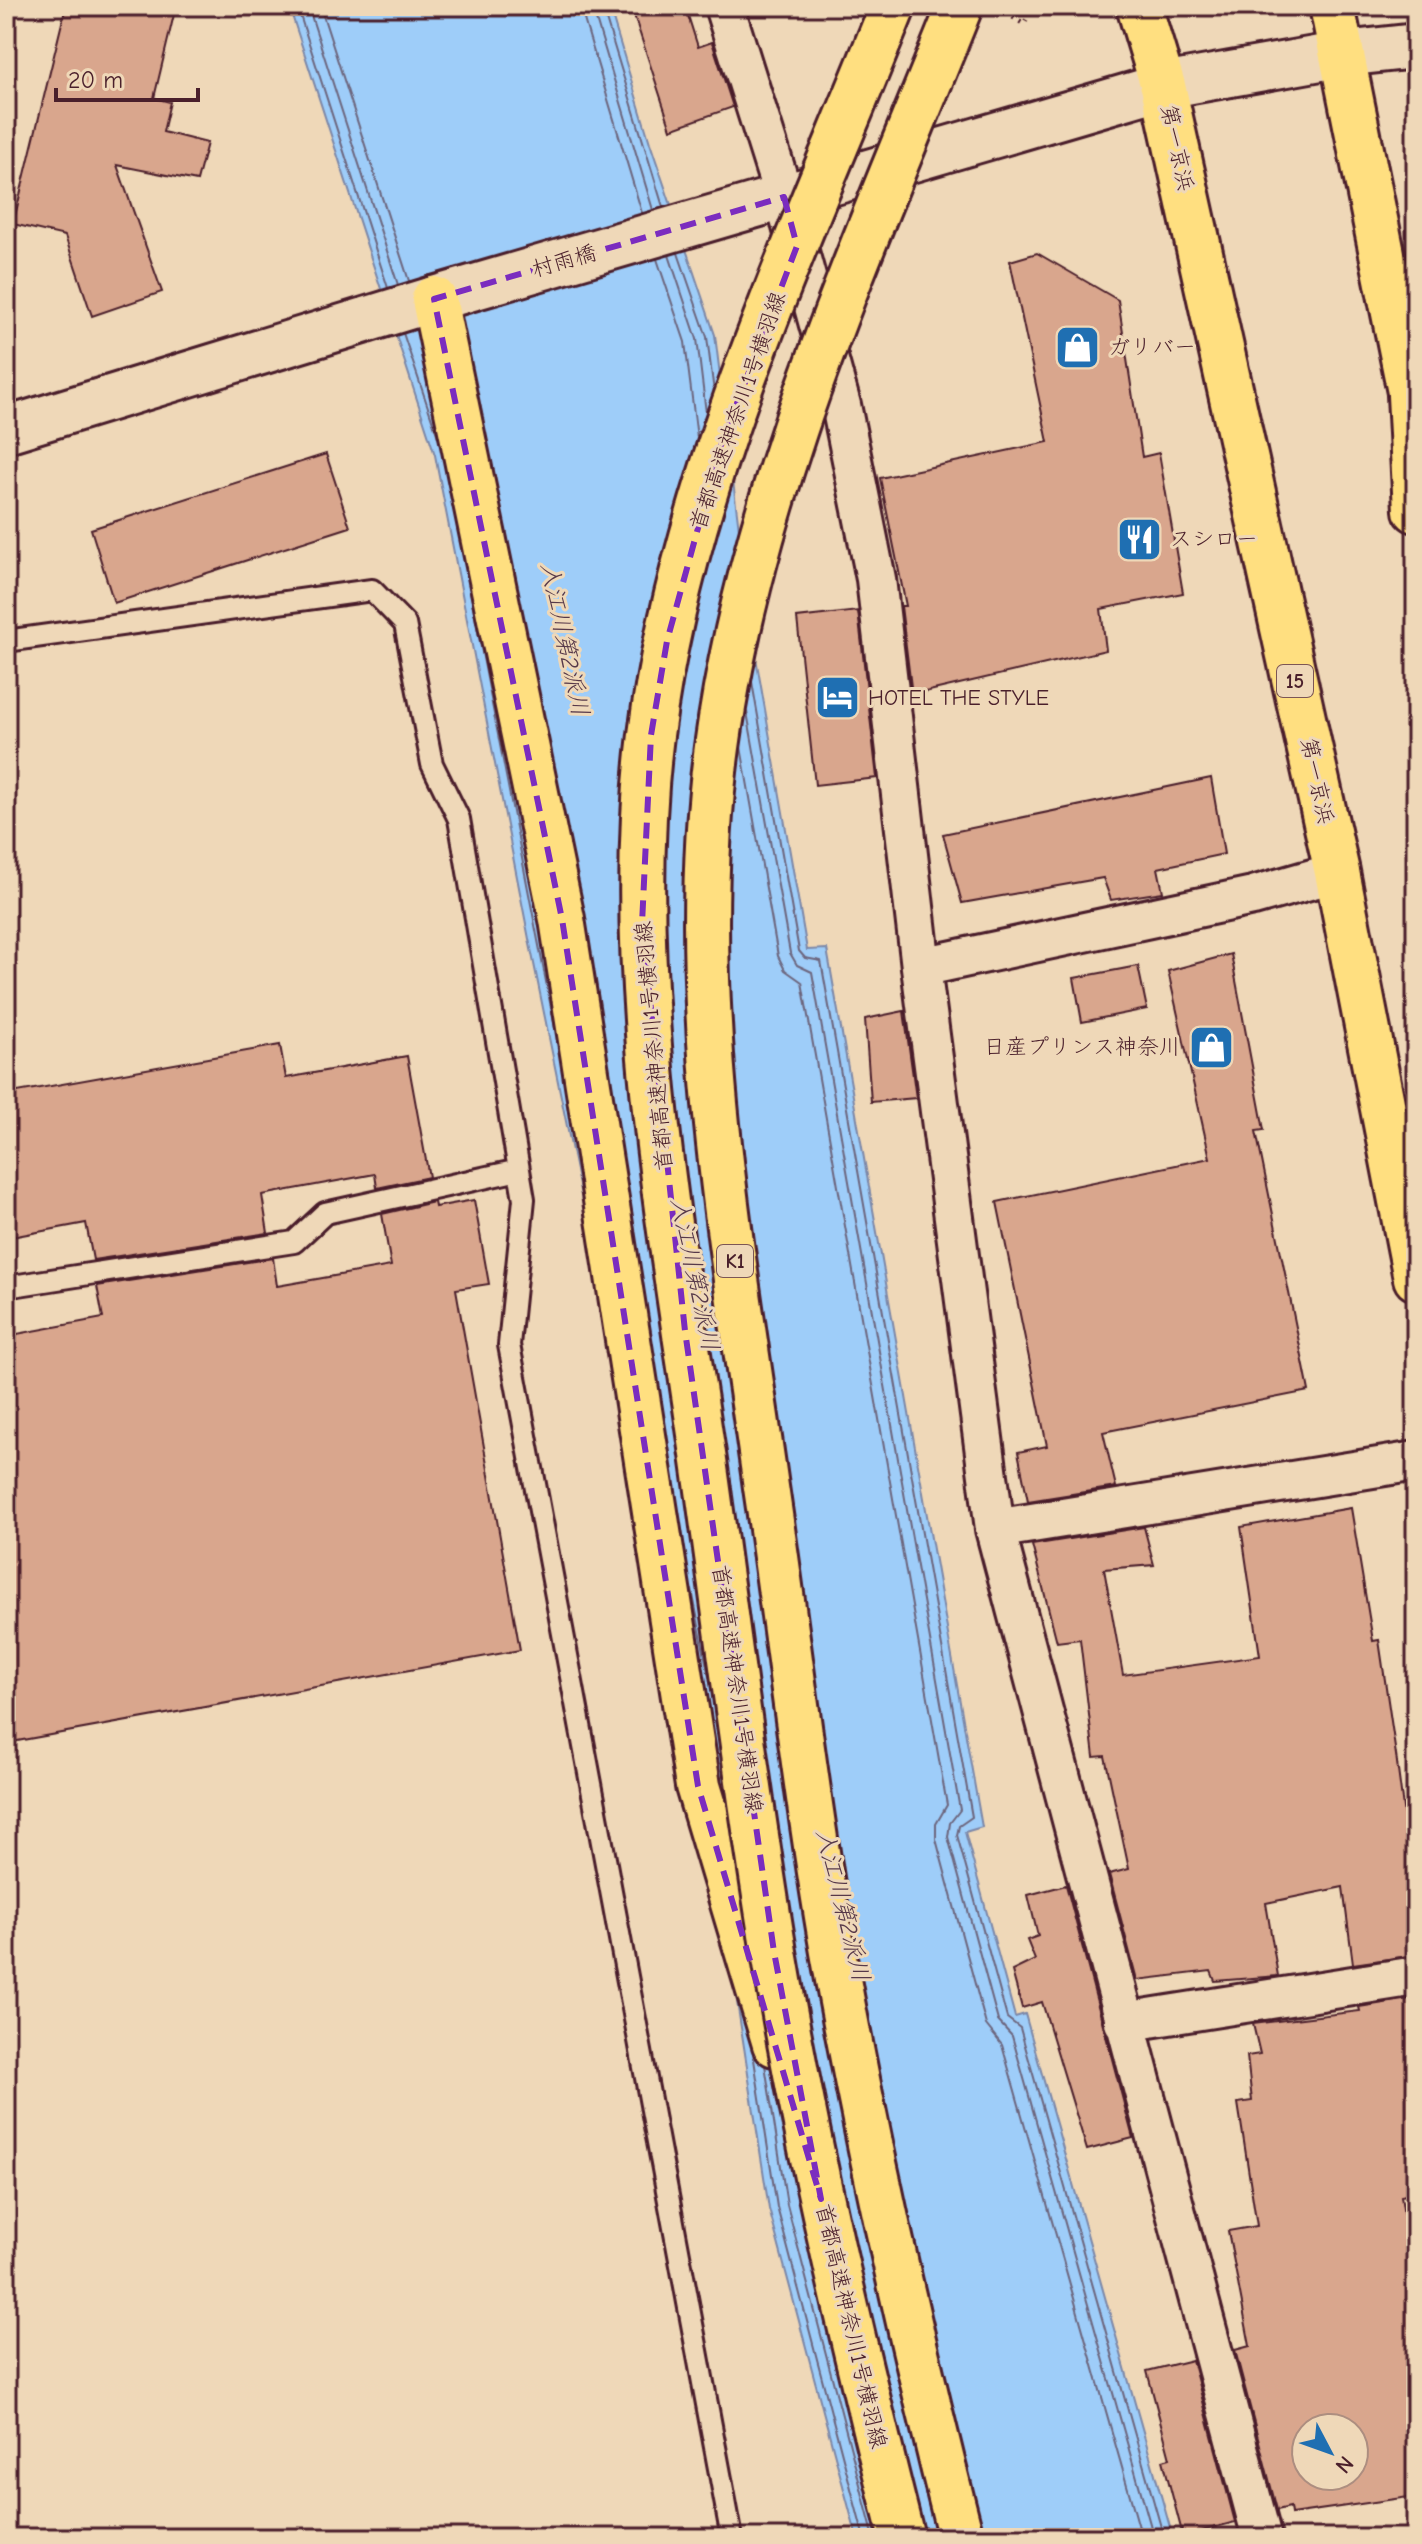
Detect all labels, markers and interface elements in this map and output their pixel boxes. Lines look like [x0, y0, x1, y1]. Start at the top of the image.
scale bar [56, 52, 198, 102]
text: 20 m [68, 66, 123, 94]
street label: 第一京浜 [1155, 102, 1199, 194]
street label: 村雨橋 [529, 239, 599, 283]
street label: 首都高速神奈川1号横羽線 [685, 288, 791, 534]
shop icon: ガリバー [1053, 323, 1101, 371]
place label: ガリバー [1108, 334, 1196, 360]
restaurant icon: スシロー [1115, 515, 1163, 563]
place label: スシロー [1170, 526, 1258, 552]
water label: 入江川第2派川 [535, 559, 595, 719]
road number: 15 [1277, 665, 1313, 697]
hotel icon: HOTEL THE STYLE [813, 674, 861, 722]
place label: HOTEL THE STYLE [868, 685, 1049, 711]
street label: 第一京浜 [1295, 735, 1339, 827]
street label: 首都高速神奈川1号横羽線 [630, 920, 678, 1172]
shop icon: 日産プリンス神奈川 [1188, 1023, 1236, 1071]
place label: 日産プリンス神奈川 [983, 1034, 1181, 1060]
water label: 入江川第2派川 [665, 1194, 725, 1354]
road number: K1 [717, 1245, 753, 1277]
street label: 首都高速神奈川1号横羽線 [707, 1563, 767, 1815]
water label: 入江川第2派川 [810, 1826, 876, 1984]
street label: 首都高速神奈川1号横羽線 [810, 2201, 892, 2451]
north arrow [1290, 2412, 1370, 2492]
text: N [1330, 2451, 1359, 2478]

